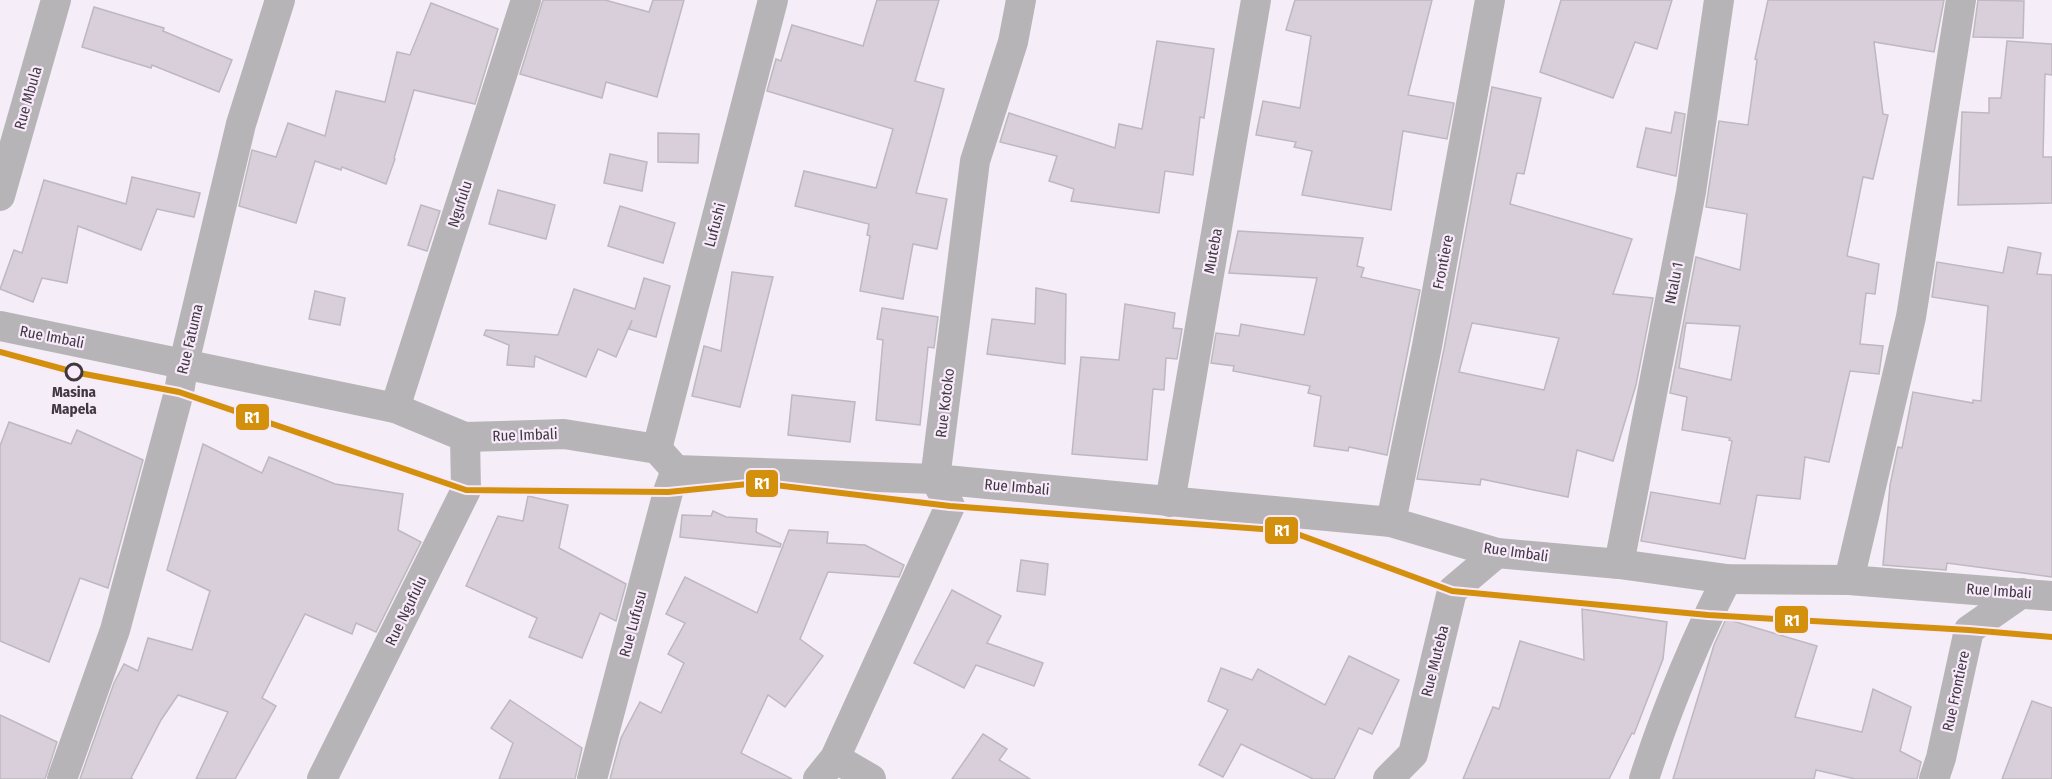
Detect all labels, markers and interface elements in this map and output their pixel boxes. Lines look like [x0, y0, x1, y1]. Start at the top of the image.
street label: Rue Mbula [10, 64, 46, 132]
street label: Ngufulu [444, 178, 476, 230]
street label: Lufushi [701, 201, 729, 249]
street label: Muteba [1200, 227, 1226, 275]
street label: Frontiere [1429, 233, 1457, 291]
street label: Ntalu 1 [1661, 261, 1687, 305]
street label: Rue Fatuma [173, 302, 207, 376]
street label: Rue Imbali [18, 322, 86, 352]
marker: Masina Mapela [65, 363, 83, 381]
street label: Rue Kotoko [932, 367, 958, 439]
place label: Masina Mapela [51, 383, 97, 418]
line badge: R1 [235, 403, 270, 431]
text: R1 [244, 408, 260, 427]
street label: Rue Imbali [492, 425, 558, 445]
line badge: R1 [745, 469, 779, 498]
text: R1 [754, 474, 770, 493]
street label: Rue Imbali [984, 475, 1050, 499]
line badge: R1 [1264, 516, 1299, 545]
text: R1 [1274, 521, 1290, 540]
street label: Rue Imbali [1482, 539, 1550, 565]
street label: Rue Ngufulu [381, 573, 431, 649]
street label: Rue Imbali [1966, 580, 2032, 602]
street label: Rue Lufusu [616, 589, 650, 659]
line badge: R1 [1774, 605, 1809, 634]
text: R1 [1784, 611, 1800, 630]
street label: Rue Muteba [1417, 624, 1453, 698]
street label: Rue Frontiere [1939, 649, 1973, 733]

